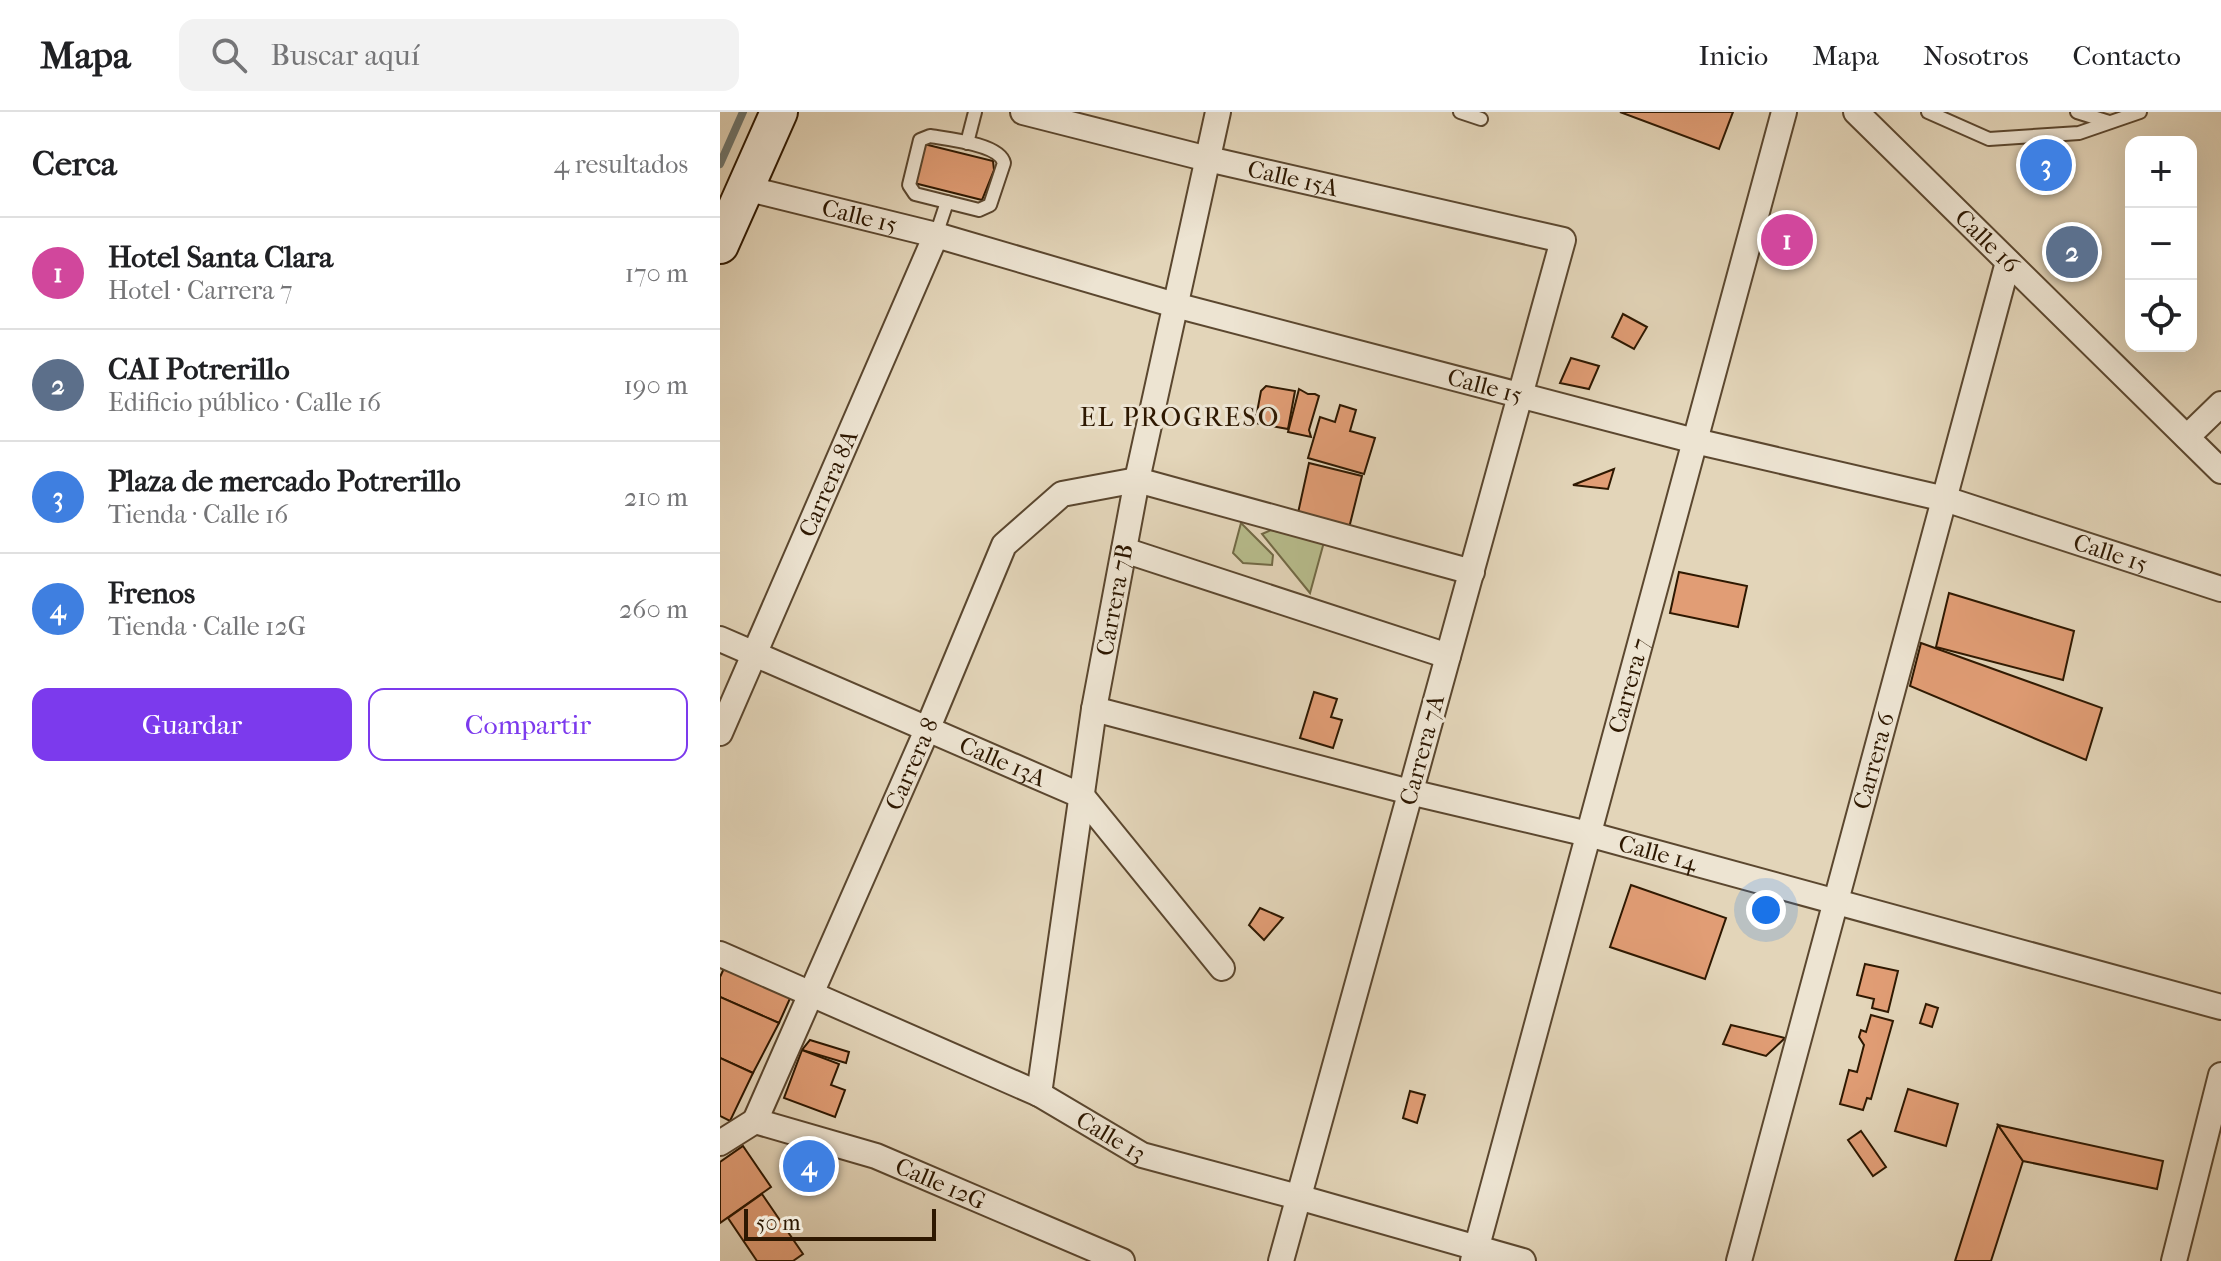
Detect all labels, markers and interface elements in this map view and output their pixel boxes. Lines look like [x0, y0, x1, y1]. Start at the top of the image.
search box [179, 19, 739, 91]
text: Mapa [40, 33, 131, 78]
icon: search [207, 33, 251, 77]
text: Buscar aquí [271, 38, 420, 73]
text: Inicio [1698, 39, 1768, 72]
text: Mapa [1812, 39, 1879, 72]
text: Nosotros [1923, 39, 2029, 72]
text: Contacto [2073, 39, 2181, 72]
pin: 3 [2020, 135, 2072, 195]
map controls [2125, 136, 2197, 352]
button: + [2125, 136, 2197, 208]
text: Cerca [32, 144, 117, 184]
text: 4 resultados [554, 149, 688, 180]
street label: Calle 15A [1245, 155, 1341, 202]
street label: Calle 15 [819, 193, 900, 239]
street label: Calle 16 [1949, 203, 2026, 279]
button: − [2125, 208, 2197, 280]
pin: 1 [1761, 210, 1813, 270]
pin: 2 [2046, 222, 2098, 282]
text: Hotel Santa Clara [108, 240, 333, 275]
text: 1 [53, 258, 63, 289]
text: 170 m [625, 258, 688, 289]
text: Hotel · Carrera 7 [108, 275, 292, 306]
button: locate [2125, 280, 2197, 352]
text: CAI Potrerillo [108, 352, 290, 387]
street label: Calle 15 [1444, 363, 1525, 409]
text: 2 [51, 370, 65, 401]
text: 190 m [624, 370, 688, 401]
text: Edificio público · Calle 16 [108, 387, 381, 418]
district label: EL PROGRESO [1080, 402, 1280, 433]
street label: Carrera 8A [793, 425, 864, 541]
text: Plaza de mercado Potrerillo [108, 464, 461, 499]
text: 3 [53, 482, 63, 513]
text: 210 m [624, 482, 688, 513]
text: Tienda · Calle 16 [108, 499, 288, 530]
street label: Calle 15 [2070, 528, 2151, 578]
street label: Carrera 7B [1090, 542, 1139, 658]
text: Frenos [108, 576, 195, 611]
text: 4 [50, 594, 66, 625]
text: 260 m [619, 594, 688, 625]
text: Tienda · Calle 12G [108, 611, 306, 642]
street label: Carrera 7 [1602, 635, 1655, 736]
button: Guardar [32, 688, 352, 761]
button: Compartir [368, 688, 688, 761]
street label: Carrera 7A [1394, 691, 1450, 808]
street label: Carrera 6 [1847, 708, 1900, 812]
street label: Carrera 8 [879, 714, 944, 815]
street label: Calle 13A [955, 731, 1050, 793]
street label: Calle 14 [1615, 829, 1701, 877]
your location [1746, 890, 1786, 930]
street label: Calle 13 [1071, 1105, 1151, 1168]
pin: 4 [783, 1136, 835, 1196]
street label: Calle 12G [891, 1152, 990, 1215]
scale bar [744, 1205, 936, 1241]
text: 50 m [756, 1210, 801, 1236]

